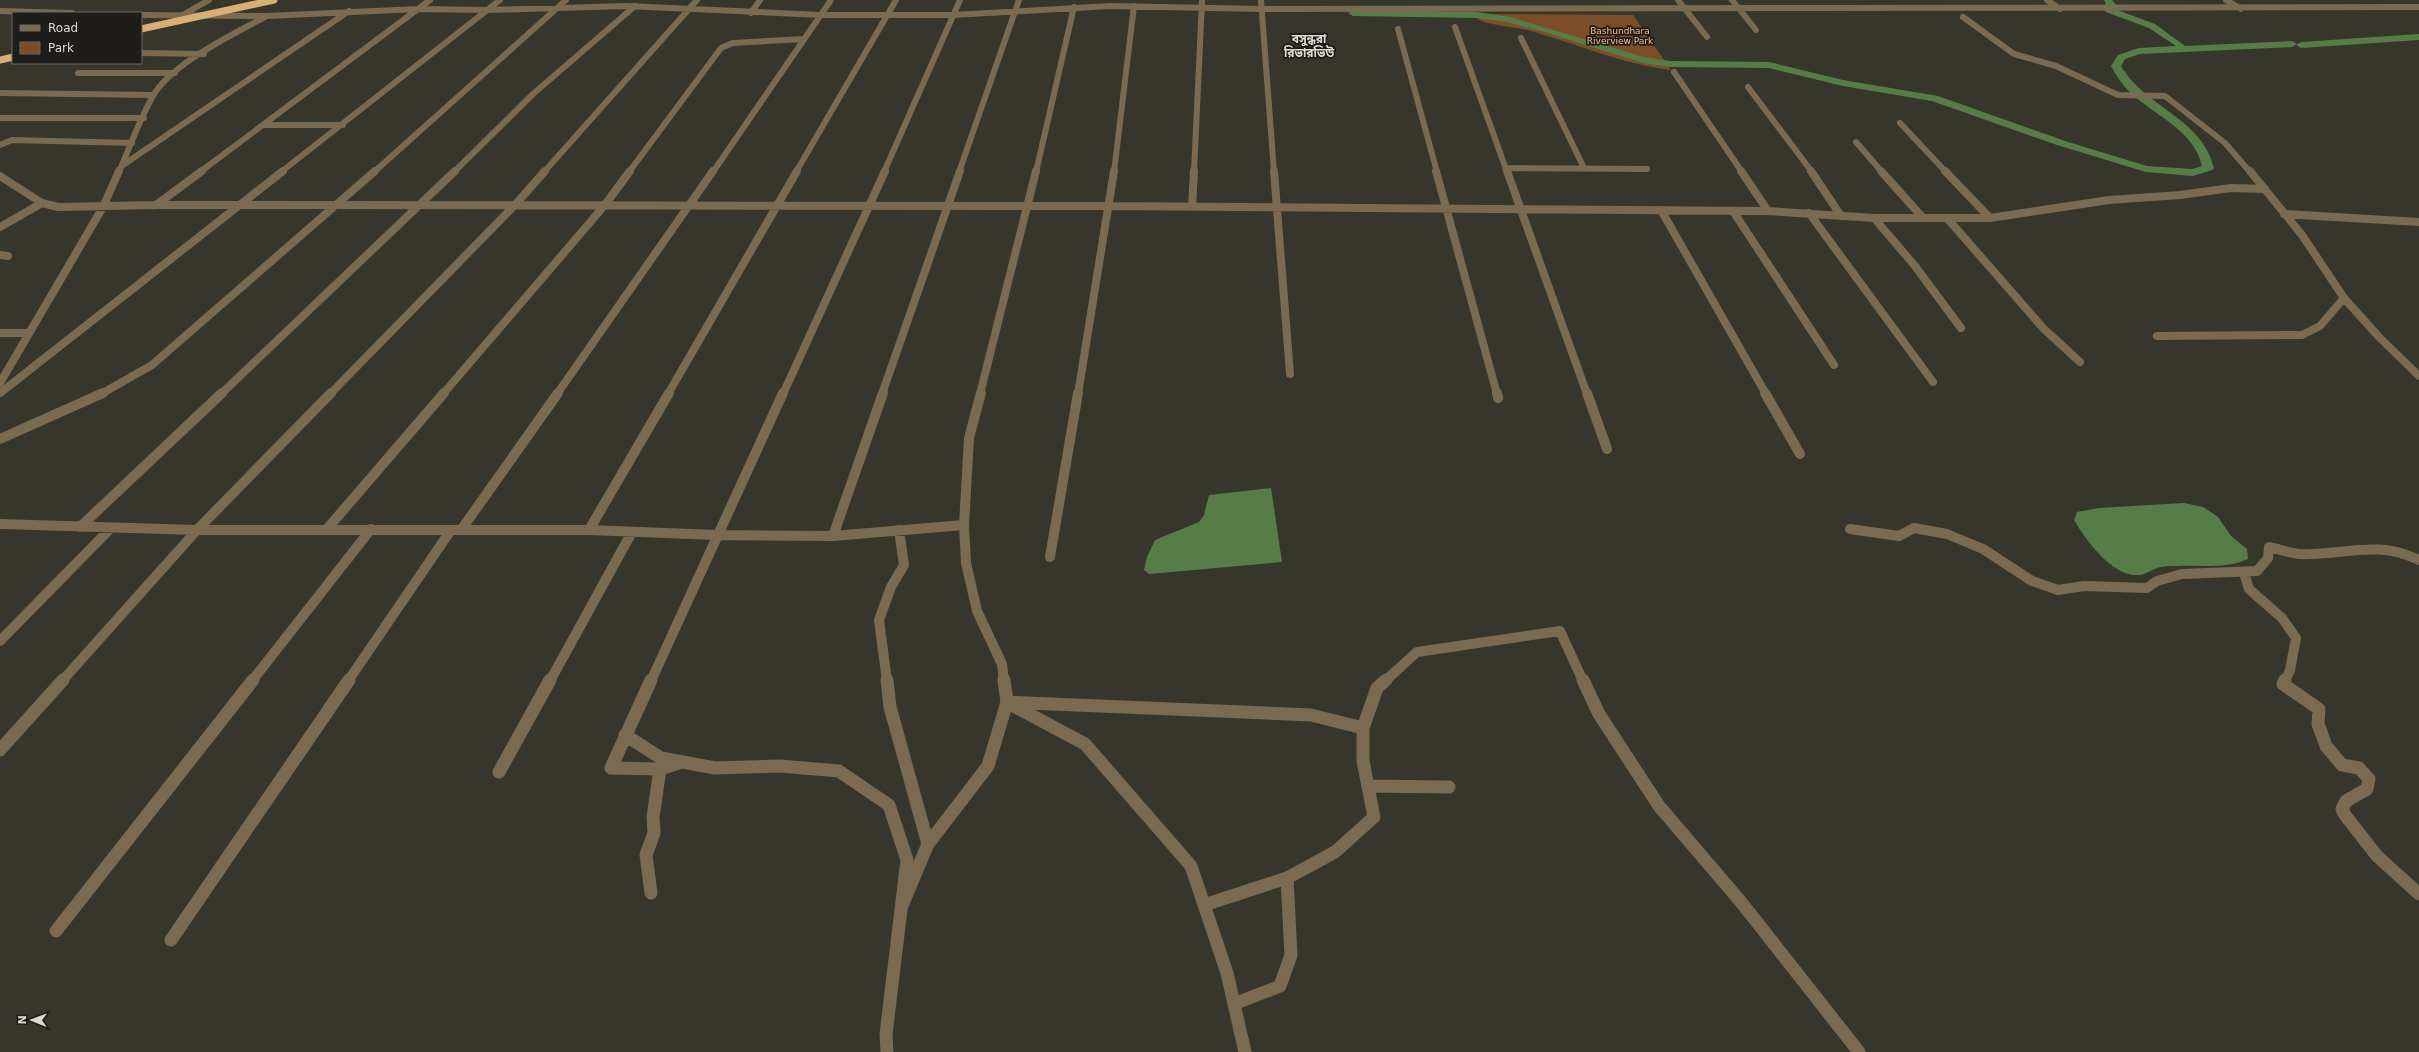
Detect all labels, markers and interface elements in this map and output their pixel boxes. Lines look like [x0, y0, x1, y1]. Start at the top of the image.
legend [12, 12, 142, 64]
text: Road [48, 21, 78, 35]
park label: Bashundhara Riverview Park [1587, 26, 1654, 46]
district label: বসুন্ধরা রিভারভিউ [1283, 32, 1334, 60]
text: Park [48, 41, 74, 55]
north arrow [12, 1000, 52, 1040]
text: N [16, 1015, 29, 1025]

